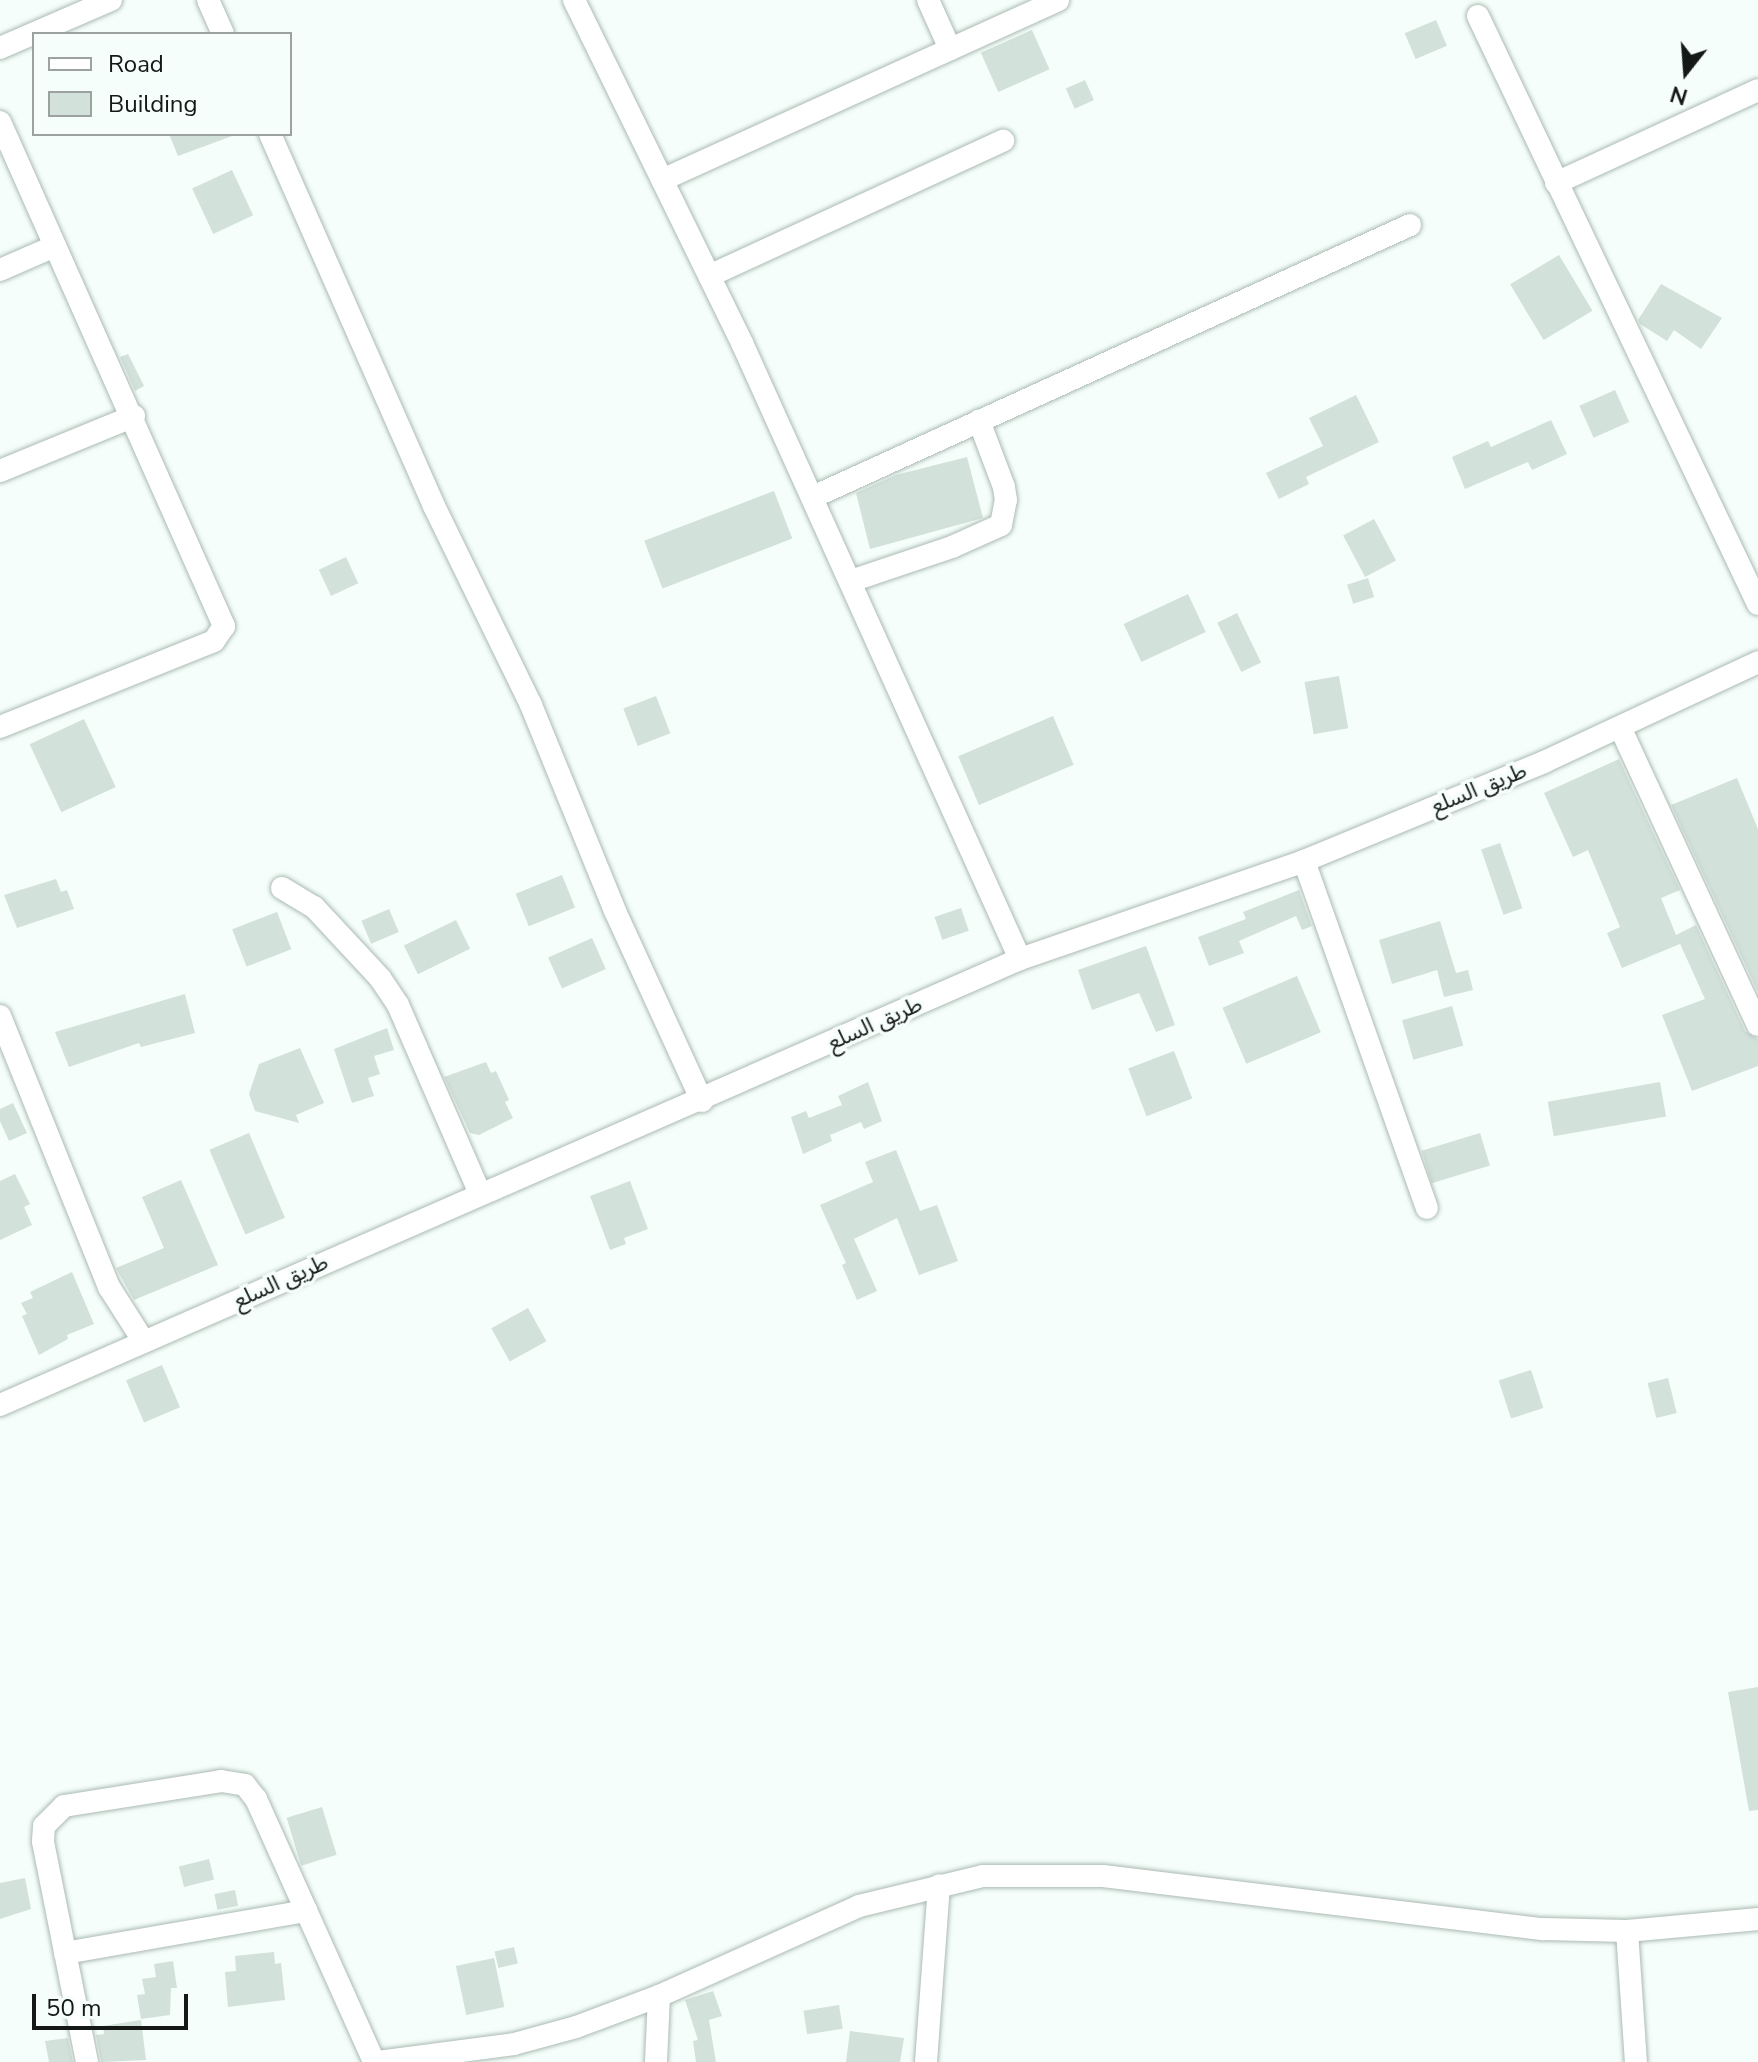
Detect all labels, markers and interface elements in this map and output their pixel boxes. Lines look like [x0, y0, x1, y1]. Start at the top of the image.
legend [32, 32, 292, 136]
north arrow [1646, 32, 1726, 112]
text: Road [108, 48, 164, 80]
text: N [1667, 78, 1691, 112]
text: Building [108, 88, 198, 120]
street label: طريق السلع [1427, 758, 1531, 820]
street label: طريق السلع [824, 991, 926, 1057]
street label: طريق السلع [230, 1249, 332, 1315]
scale bar [36, 1978, 192, 2028]
text: 50 m [46, 1992, 102, 2024]

